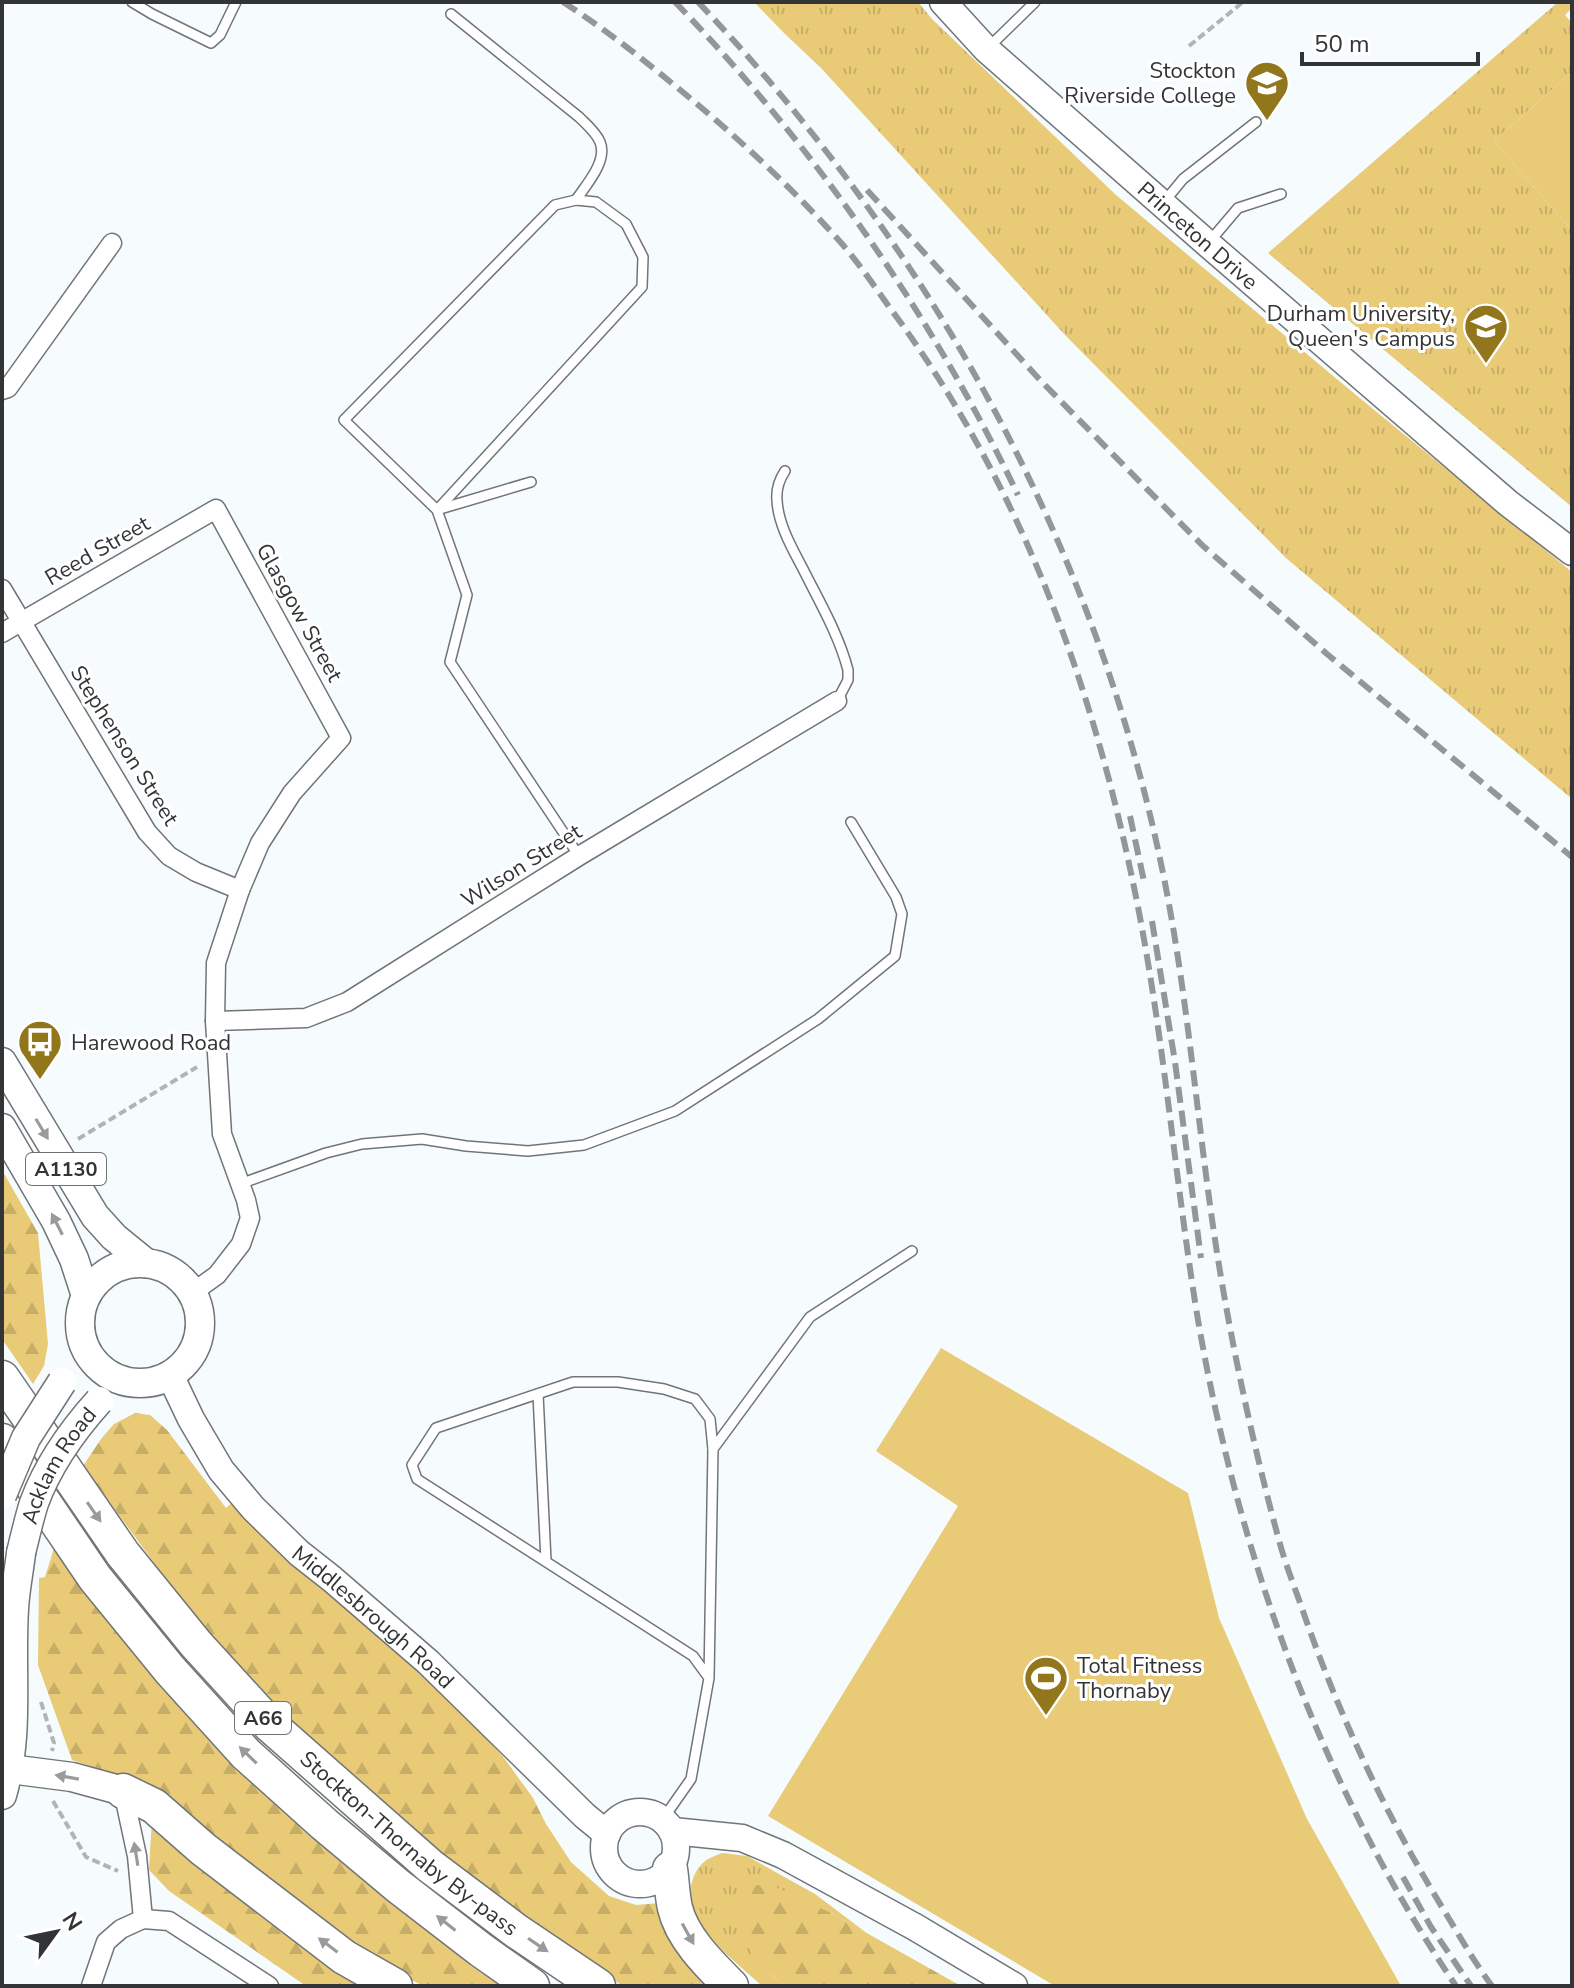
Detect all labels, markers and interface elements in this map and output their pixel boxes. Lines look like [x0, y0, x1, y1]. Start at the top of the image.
scale bar [1302, 16, 1478, 66]
text: 50 m [1314, 28, 1370, 60]
place label: Stockton Riverside College [1064, 56, 1236, 111]
school or university icon: Stockton Riverside College [1243, 59, 1291, 122]
street label: Princeton Drive [1131, 175, 1264, 297]
place label: Durham University, Queen's Campus [1267, 299, 1455, 354]
school or university icon: Durham University, Queen's Campus [1462, 302, 1510, 365]
street label: Reed Street [40, 509, 156, 593]
street label: Glasgow Street [249, 538, 350, 687]
street label: Stephenson Street [63, 660, 186, 831]
street label: Wilson Street [456, 817, 588, 915]
bus stop icon: Harewood Road [16, 1018, 64, 1081]
place label: Harewood Road [71, 1028, 231, 1058]
one-way arrow [35, 1118, 49, 1140]
road number: A1130 [26, 1153, 106, 1185]
one-way arrow [50, 1213, 63, 1236]
street label: Acklam Road [15, 1401, 103, 1528]
one-way arrow [86, 1501, 101, 1522]
street label: Middlesbrough Road [285, 1539, 461, 1696]
place label: Total Fitness Thornaby [1077, 1651, 1202, 1706]
sports icon: Total Fitness Thornaby [1022, 1654, 1070, 1717]
road number: A66 [235, 1702, 291, 1734]
street label: Stockton-Thornaby By-pass [293, 1744, 524, 1943]
one-way arrow [239, 1746, 258, 1765]
one-way arrow [54, 1771, 79, 1783]
one-way arrow [129, 1841, 142, 1866]
north arrow [16, 1892, 96, 1972]
text: N [55, 1907, 89, 1937]
one-way arrow [436, 1916, 457, 1932]
one-way arrow [680, 1923, 694, 1945]
one-way arrow [317, 1937, 339, 1953]
one-way arrow [527, 1937, 548, 1952]

